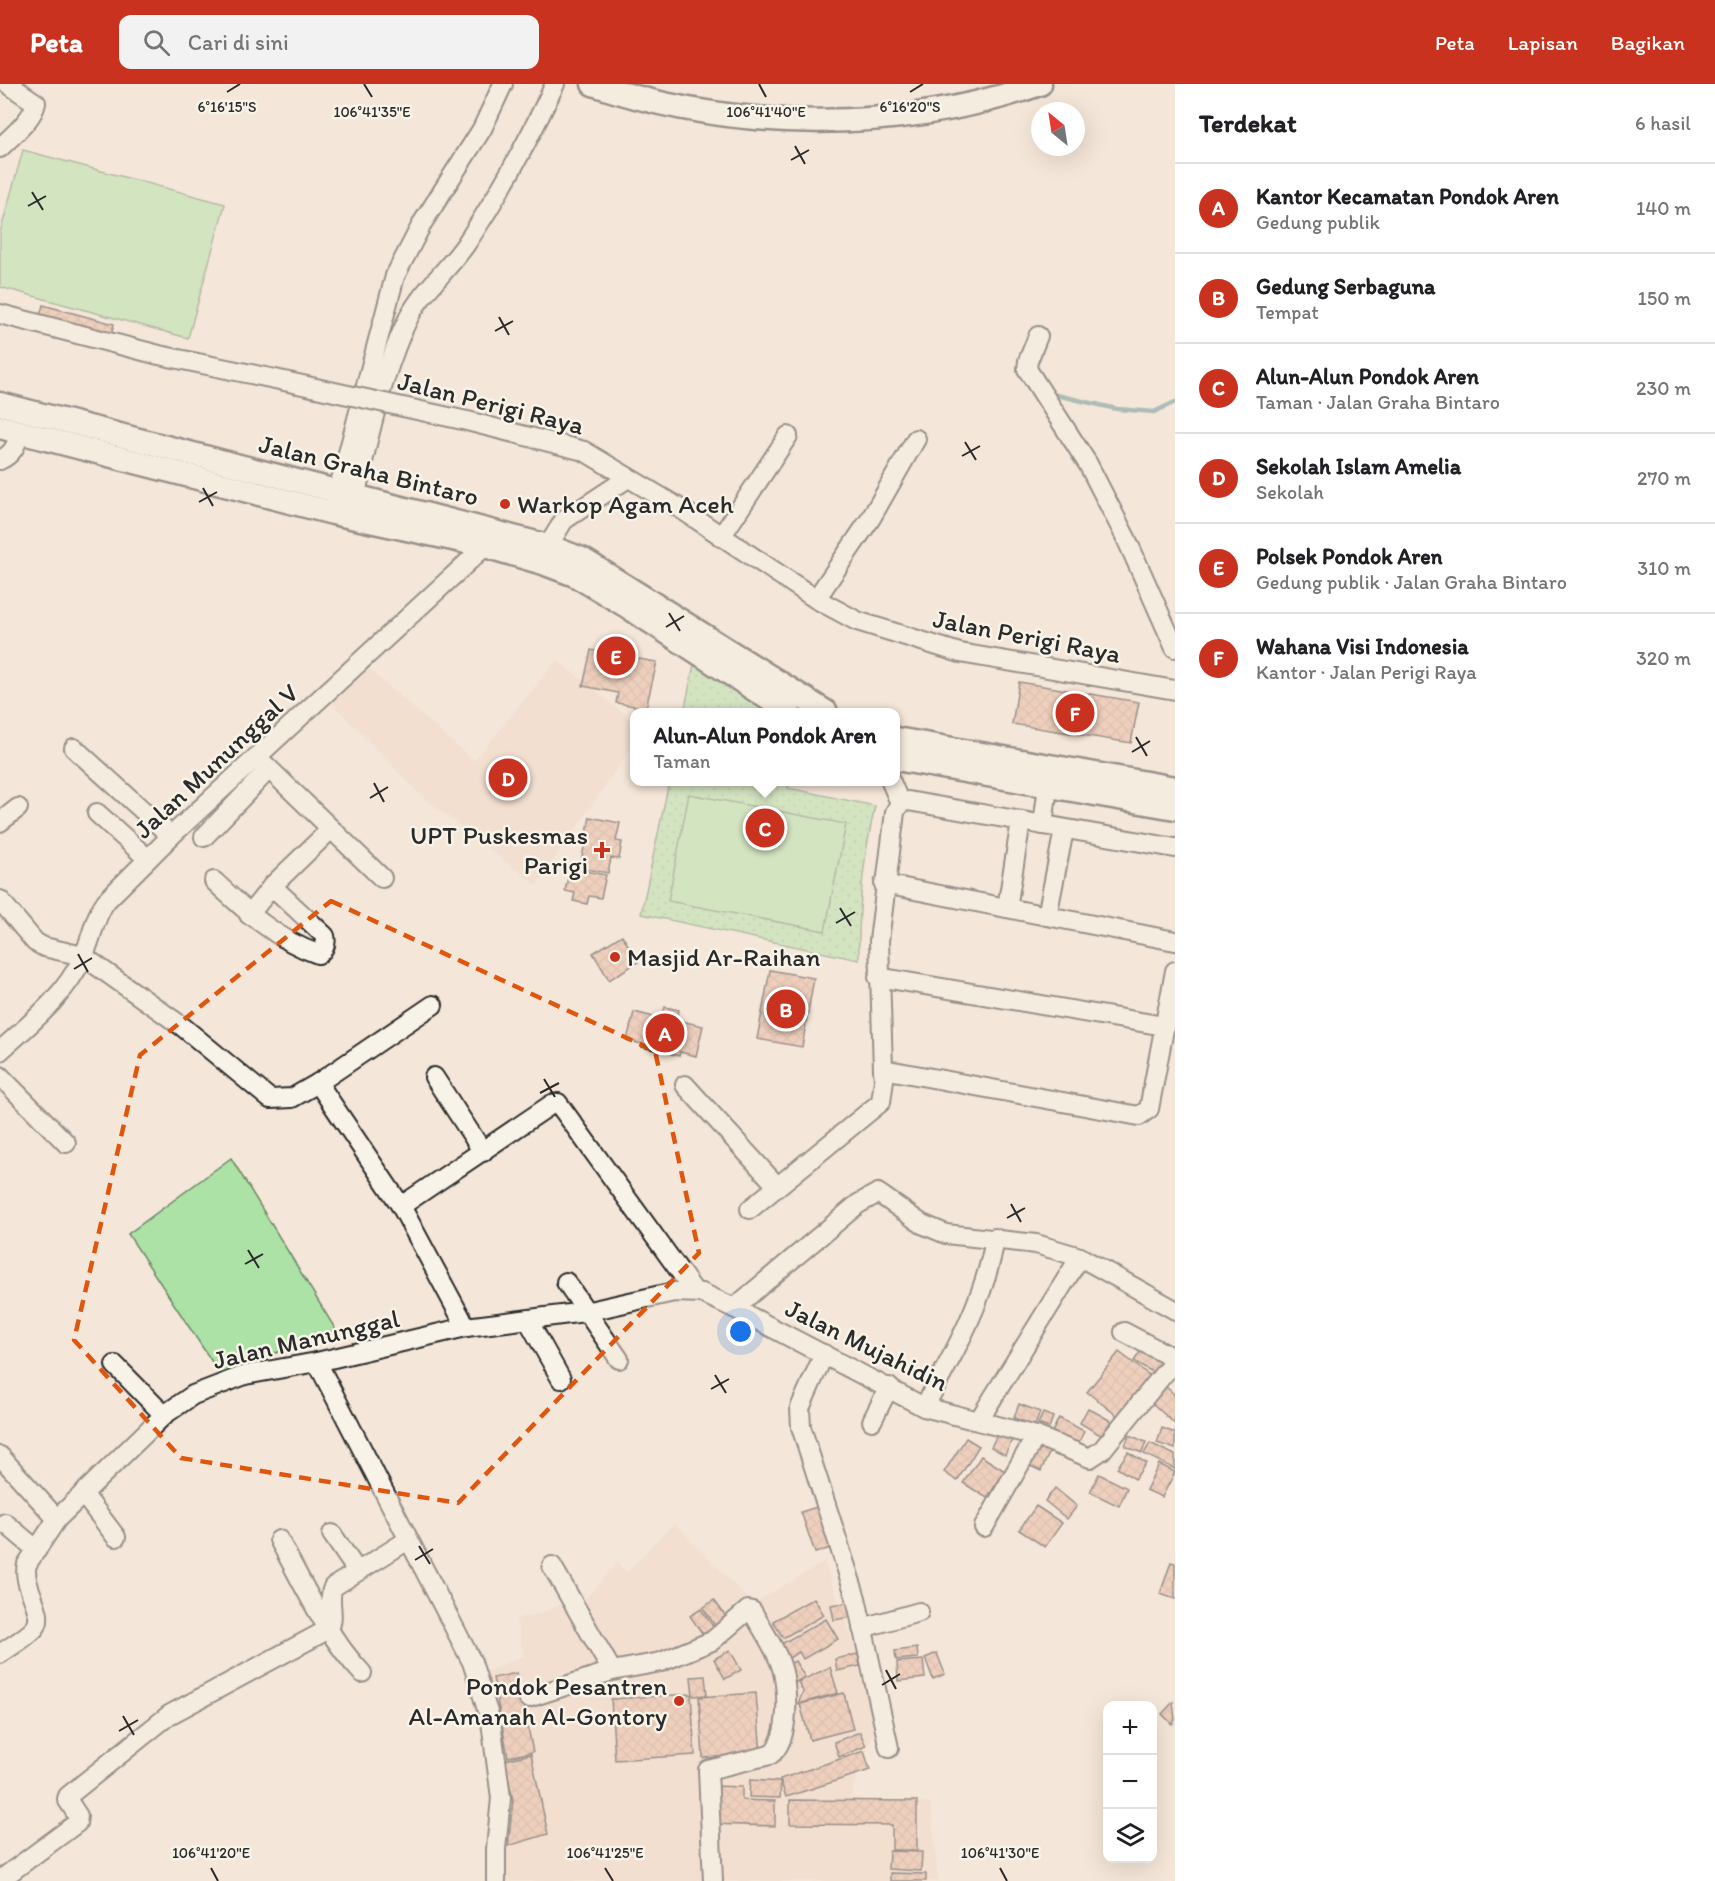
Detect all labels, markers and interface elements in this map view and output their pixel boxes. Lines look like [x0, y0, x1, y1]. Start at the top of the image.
search box [119, 15, 539, 69]
text: Peta [30, 25, 83, 59]
icon: search [140, 26, 173, 59]
text: Cari di sini [188, 29, 289, 56]
text: Peta [1435, 30, 1475, 55]
text: Lapisan [1508, 30, 1578, 55]
text: Bagikan [1611, 30, 1685, 55]
text: 6°16'15"S [198, 98, 256, 116]
text: 6°16'20"S [879, 98, 941, 116]
north arrow [1031, 102, 1085, 156]
text: 106°41'35"E [333, 103, 411, 121]
text: 106°41'40"E [726, 103, 806, 121]
text: Terdekat [1199, 107, 1297, 139]
text: 6 hasil [1635, 111, 1691, 135]
text: Kantor Kecamatan Pondok Aren [1256, 183, 1559, 210]
text: A [1212, 196, 1225, 220]
text: 140 m [1636, 196, 1691, 220]
text: Gedung publik [1256, 210, 1380, 234]
text: Gedung Serbaguna [1256, 273, 1436, 300]
text: B [1212, 286, 1225, 310]
text: 150 m [1638, 286, 1691, 310]
text: Tempat [1256, 300, 1319, 324]
text: Alun-Alun Pondok Aren [1256, 363, 1479, 390]
street label: Jalan Perigi Raya [395, 364, 588, 442]
text: C [1212, 376, 1225, 400]
text: 230 m [1636, 376, 1691, 400]
text: Taman · Jalan Graha Bintaro [1256, 390, 1500, 414]
street label: Jalan Graha Bintaro [256, 427, 482, 513]
text: Sekolah Islam Amelia [1256, 453, 1461, 480]
text: D [1212, 466, 1225, 490]
text: 270 m [1637, 466, 1691, 490]
text: Sekolah [1256, 480, 1324, 504]
place label: Warkop Agam Aceh [517, 488, 734, 520]
marker: Warkop Agam Aceh [498, 497, 512, 511]
text: Polsek Pondok Aren [1256, 543, 1442, 570]
text: E [1213, 556, 1224, 580]
text: 310 m [1637, 556, 1691, 580]
text: Gedung publik · Jalan Graha Bintaro [1256, 570, 1567, 594]
street label: Jalan Perigi Raya [930, 602, 1124, 670]
text: Wahana Visi Indonesia [1256, 633, 1469, 660]
pin: E [596, 634, 636, 678]
text: F [1213, 646, 1224, 670]
text: 320 m [1636, 646, 1691, 670]
text: Kantor · Jalan Perigi Raya [1256, 660, 1477, 684]
street label: Jalan Mununggal V [127, 677, 305, 845]
pin: F [1056, 690, 1094, 736]
popup [630, 708, 900, 786]
text: Alun-Alun Pondok Aren [653, 722, 877, 749]
text: Taman [653, 749, 710, 773]
pin: D [488, 756, 528, 800]
pin: C [746, 806, 784, 850]
place label: UPT Puskesmas Parigi [410, 819, 588, 881]
marker: UPT Puskesmas Parigi [593, 841, 611, 859]
place label: Masjid Ar-Raihan [627, 941, 821, 973]
marker: Masjid Ar-Raihan [608, 950, 622, 964]
pin: B [766, 986, 806, 1032]
pin: A [646, 1010, 684, 1056]
street label: Jalan Mujahidin [781, 1292, 954, 1398]
street label: Jalan Manunggal [210, 1302, 402, 1376]
your location [726, 1317, 755, 1346]
place label: Pondok Pesantren Al-Amanah Al-Gontory [409, 1670, 667, 1732]
marker: Pondok Pesantren Al-Amanah Al-Gontory [672, 1694, 686, 1708]
map controls [1103, 1701, 1157, 1863]
button: + [1103, 1701, 1157, 1755]
button: − [1103, 1755, 1157, 1809]
button: layers [1103, 1809, 1157, 1863]
text: 106°41'20"E [172, 1844, 250, 1862]
text: 106°41'25"E [567, 1844, 643, 1862]
text: 106°41'30"E [961, 1844, 1039, 1862]

